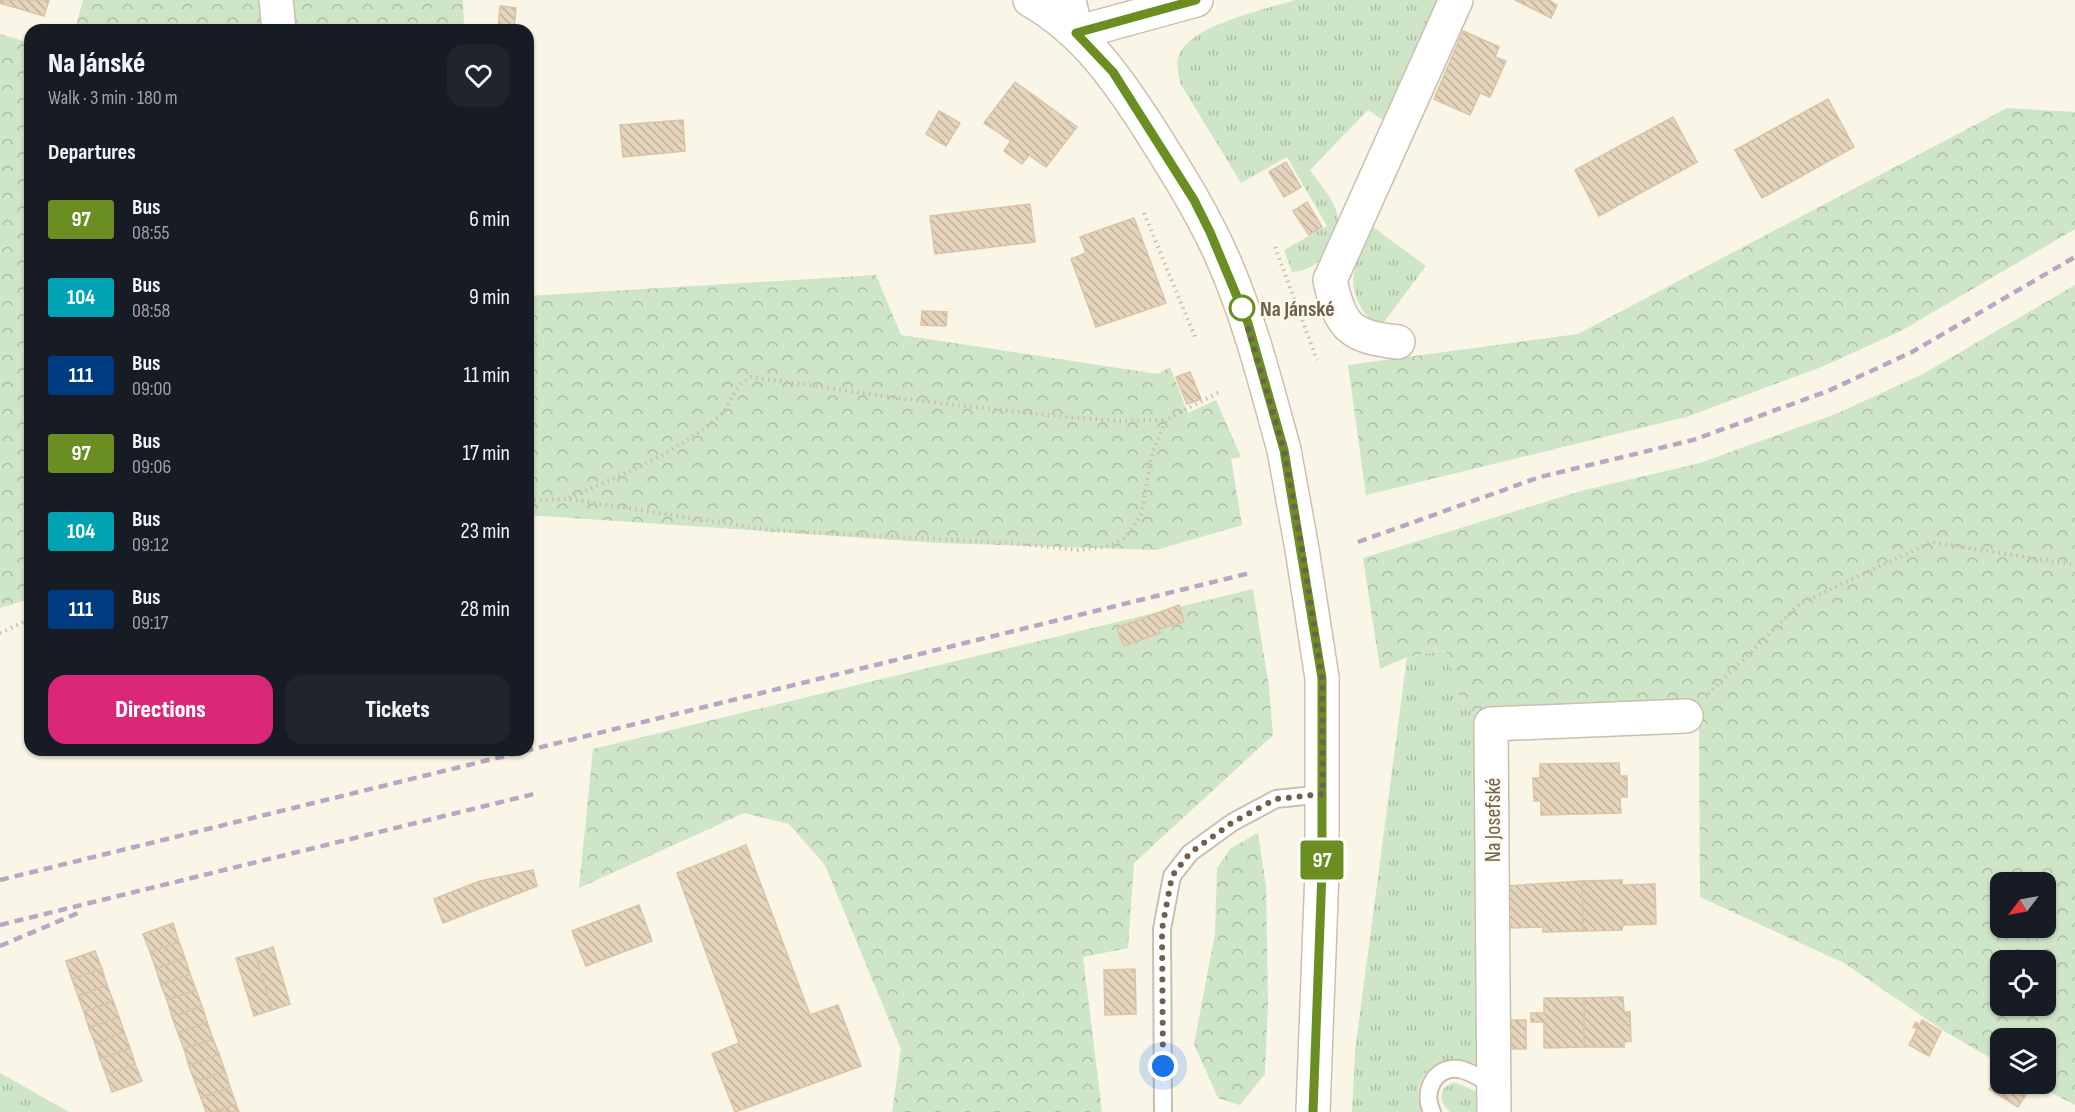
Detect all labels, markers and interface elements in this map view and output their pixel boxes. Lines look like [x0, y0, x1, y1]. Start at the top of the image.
button: heart [447, 44, 510, 107]
text: Na Jánské [48, 47, 145, 80]
text: Walk · 3 min · 180 m [48, 86, 178, 110]
text: Departures [48, 139, 136, 166]
text: Bus [132, 194, 161, 221]
text: 6 min [469, 206, 510, 233]
text: 97 [71, 207, 91, 232]
text: 08:55 [132, 221, 170, 245]
text: Bus [132, 272, 161, 299]
text: 9 min [469, 284, 510, 311]
text: 104 [67, 285, 95, 310]
marker: Na Jánské [1229, 295, 1255, 321]
place label: Na Jánské [1260, 296, 1335, 323]
text: 08:58 [132, 299, 170, 323]
text: Bus [132, 350, 161, 377]
text: 11 min [463, 362, 510, 389]
text: 111 [69, 363, 93, 388]
text: 09:00 [132, 377, 171, 401]
text: Bus [132, 428, 161, 455]
text: 17 min [462, 440, 510, 467]
text: 97 [71, 441, 91, 466]
text: 09:06 [132, 455, 171, 479]
text: Bus [132, 506, 161, 533]
text: 23 min [461, 518, 510, 545]
text: 104 [67, 519, 95, 544]
text: 09:12 [132, 533, 169, 557]
text: Bus [132, 584, 161, 611]
text: 28 min [460, 596, 510, 623]
text: 111 [69, 597, 93, 622]
text: 09:17 [132, 611, 169, 635]
button: Directions [48, 675, 273, 744]
button: Tickets [285, 675, 510, 744]
street label: Na Josefské [1480, 778, 1507, 862]
line badge: 97 [1295, 840, 1349, 880]
text: 97 [1312, 848, 1332, 873]
north arrow [1990, 872, 2056, 938]
map controls [1990, 872, 2056, 1094]
button: locate [1990, 950, 2056, 1016]
button: layers [1990, 1028, 2056, 1094]
your location [1148, 1051, 1178, 1081]

